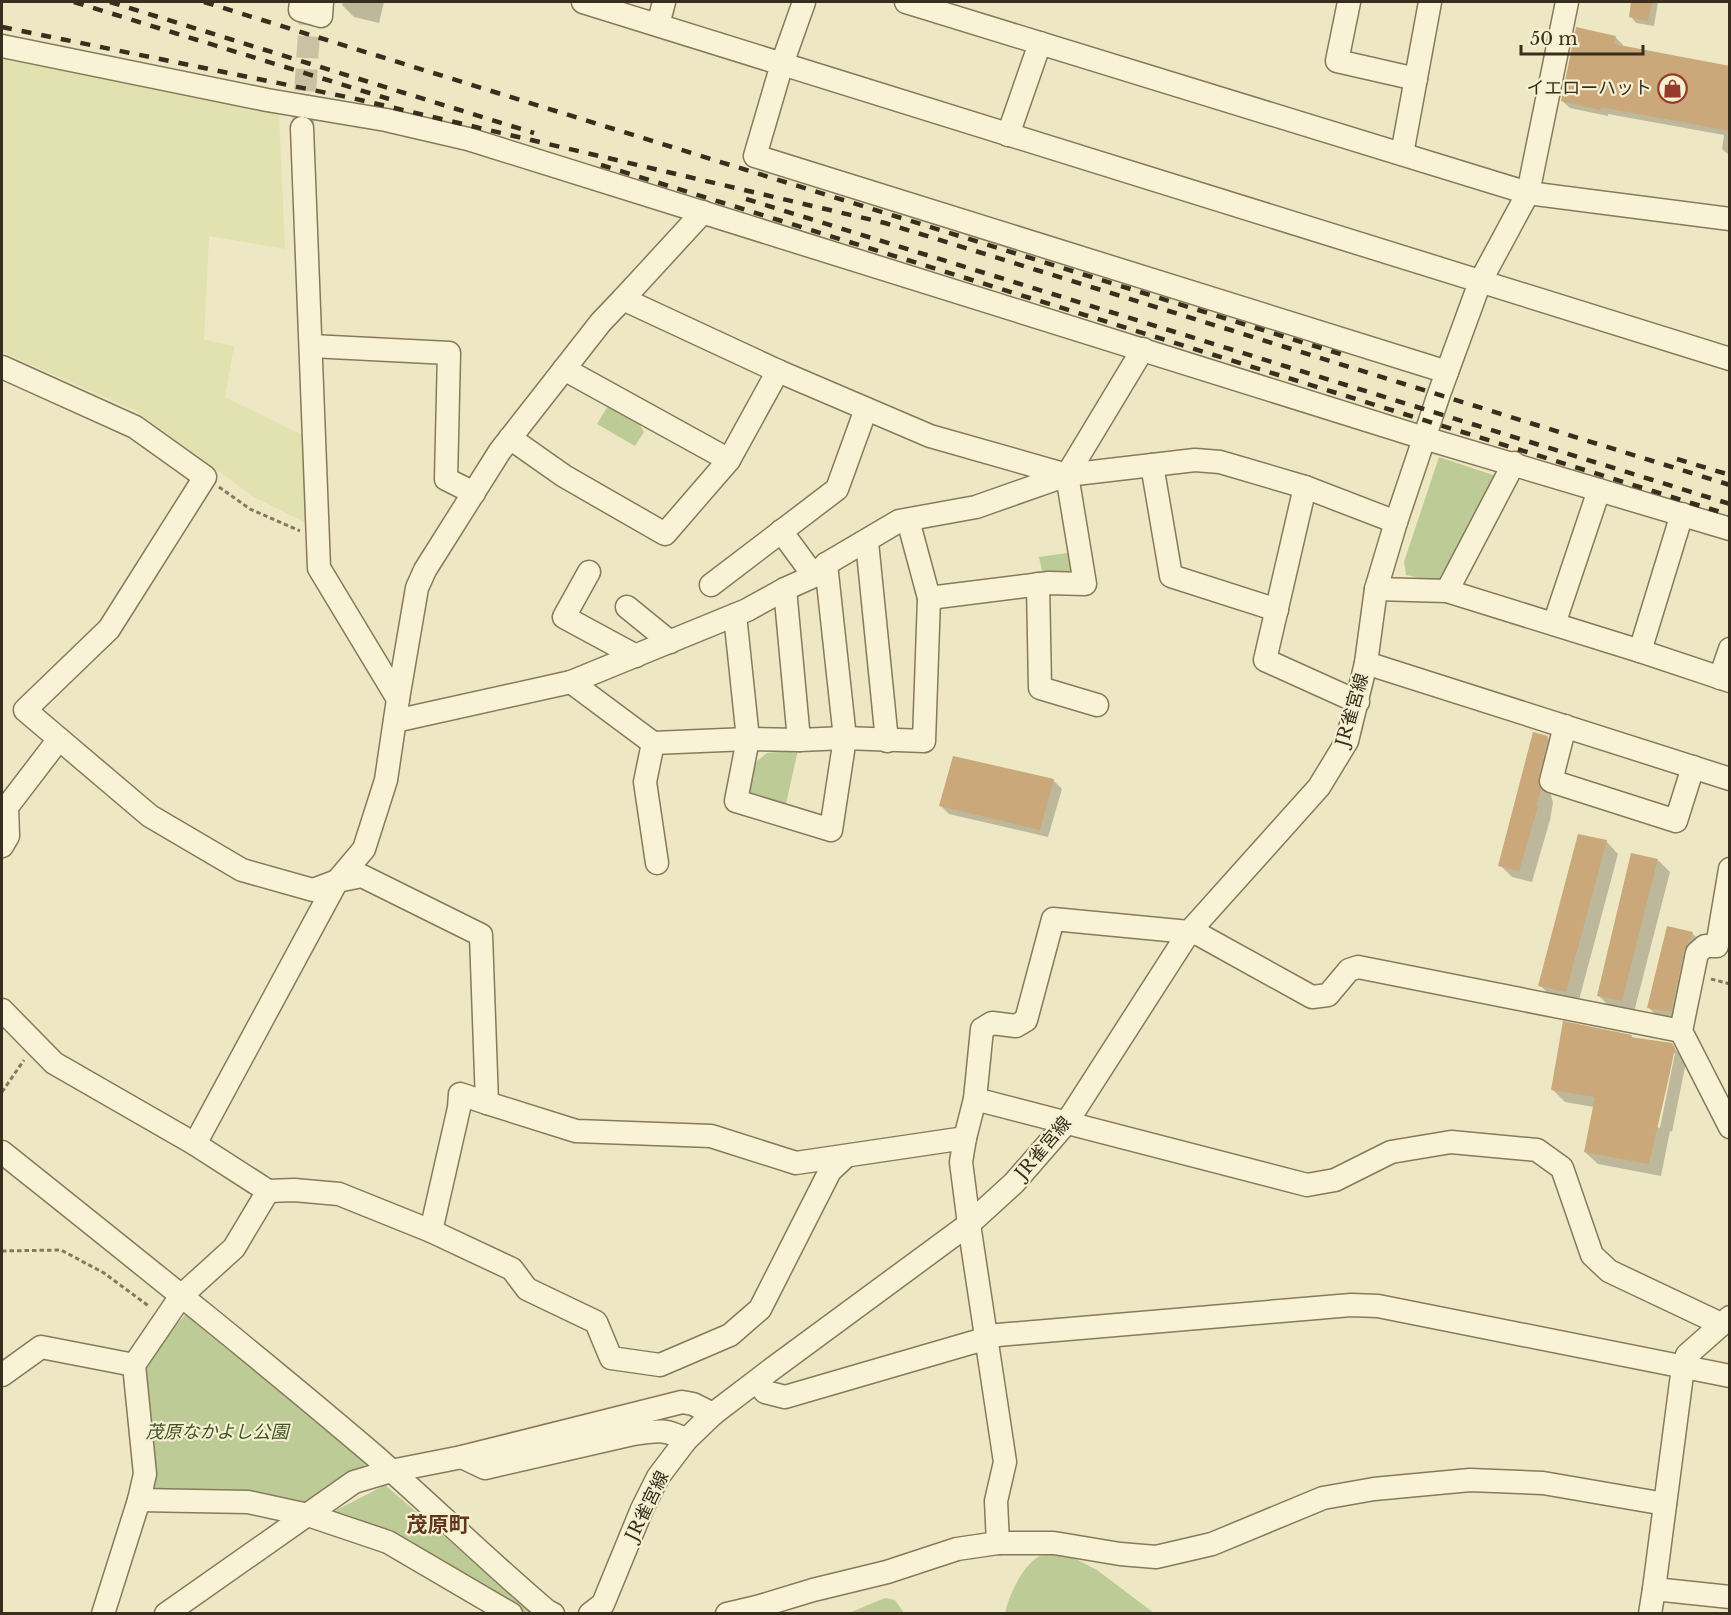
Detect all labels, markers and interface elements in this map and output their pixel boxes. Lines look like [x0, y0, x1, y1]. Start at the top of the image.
scale bar [1521, 18, 1642, 56]
text: 50 m [1530, 28, 1578, 50]
shop icon: イエローハット [1657, 72, 1689, 104]
place label: イエローハット [1527, 77, 1652, 99]
street label: JR雀宮線 [1330, 671, 1373, 751]
street label: JR雀宮線 [1009, 1112, 1076, 1185]
park label: 茂原なかよし公園 [145, 1421, 292, 1443]
street label: JR雀宮線 [620, 1467, 673, 1546]
district label: 茂原町 [407, 1512, 470, 1538]

